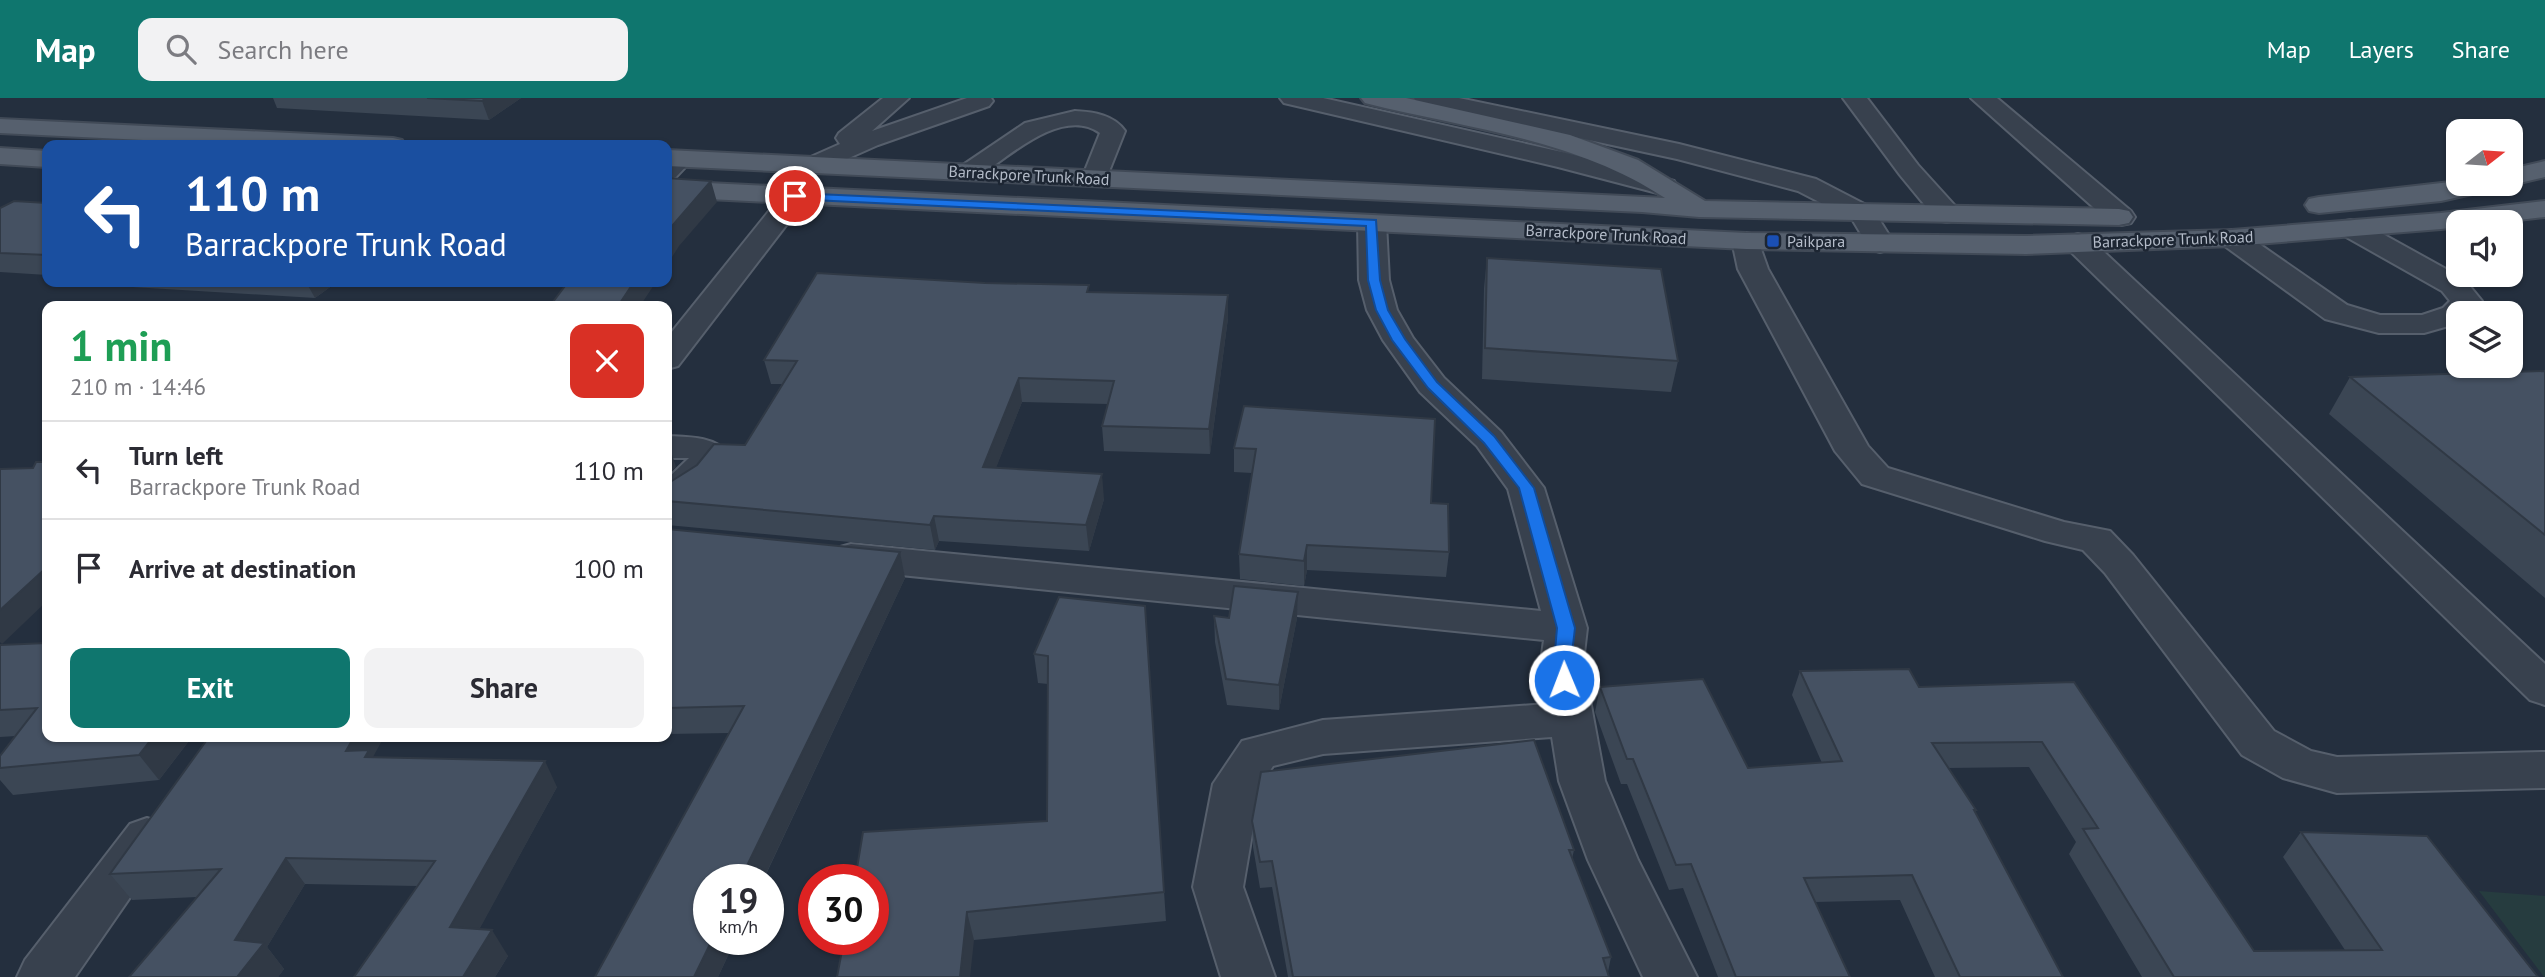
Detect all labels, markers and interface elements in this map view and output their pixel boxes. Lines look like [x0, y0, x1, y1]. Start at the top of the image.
search box [138, 18, 628, 81]
text: Map [35, 28, 96, 71]
icon: search [162, 30, 200, 68]
text: Search here [218, 33, 349, 66]
text: Map [2267, 34, 2311, 65]
text: Layers [2349, 34, 2414, 65]
text: Share [2452, 34, 2510, 65]
north arrow [2446, 119, 2524, 196]
map controls [2446, 119, 2523, 378]
text: 110 m [185, 161, 320, 225]
street label: Barrackpore Trunk Road [948, 161, 1110, 189]
pin [765, 166, 825, 226]
icon: left [70, 168, 161, 259]
icon: arrive [776, 177, 814, 215]
button: sound [2446, 210, 2523, 287]
street label: Barrackpore Trunk Road [1525, 220, 1687, 248]
text: Barrackpore Trunk Road [185, 223, 507, 265]
street label: Barrackpore Trunk Road [2092, 226, 2254, 252]
place label: Paikpara [1787, 231, 1845, 251]
marker: Paikpara [1765, 233, 1781, 249]
button: layers [2446, 301, 2523, 378]
text: 1 min [70, 318, 172, 373]
button: close [570, 324, 644, 398]
text: 210 m · 14:46 [70, 372, 206, 401]
text: Turn left [129, 439, 223, 472]
icon: left [70, 451, 108, 489]
text: 110 m [573, 454, 644, 487]
text: Barrackpore Trunk Road [129, 472, 360, 501]
icon: arrive [70, 549, 108, 587]
text: Arrive at destination [129, 552, 356, 585]
text: 100 m [573, 552, 644, 585]
position arrow [1527, 643, 1601, 717]
button: Exit [70, 648, 350, 728]
button: Share [364, 648, 644, 728]
speed limit sign: 30 [798, 864, 889, 955]
text: 19 [719, 877, 758, 923]
text: km/h [719, 915, 758, 938]

